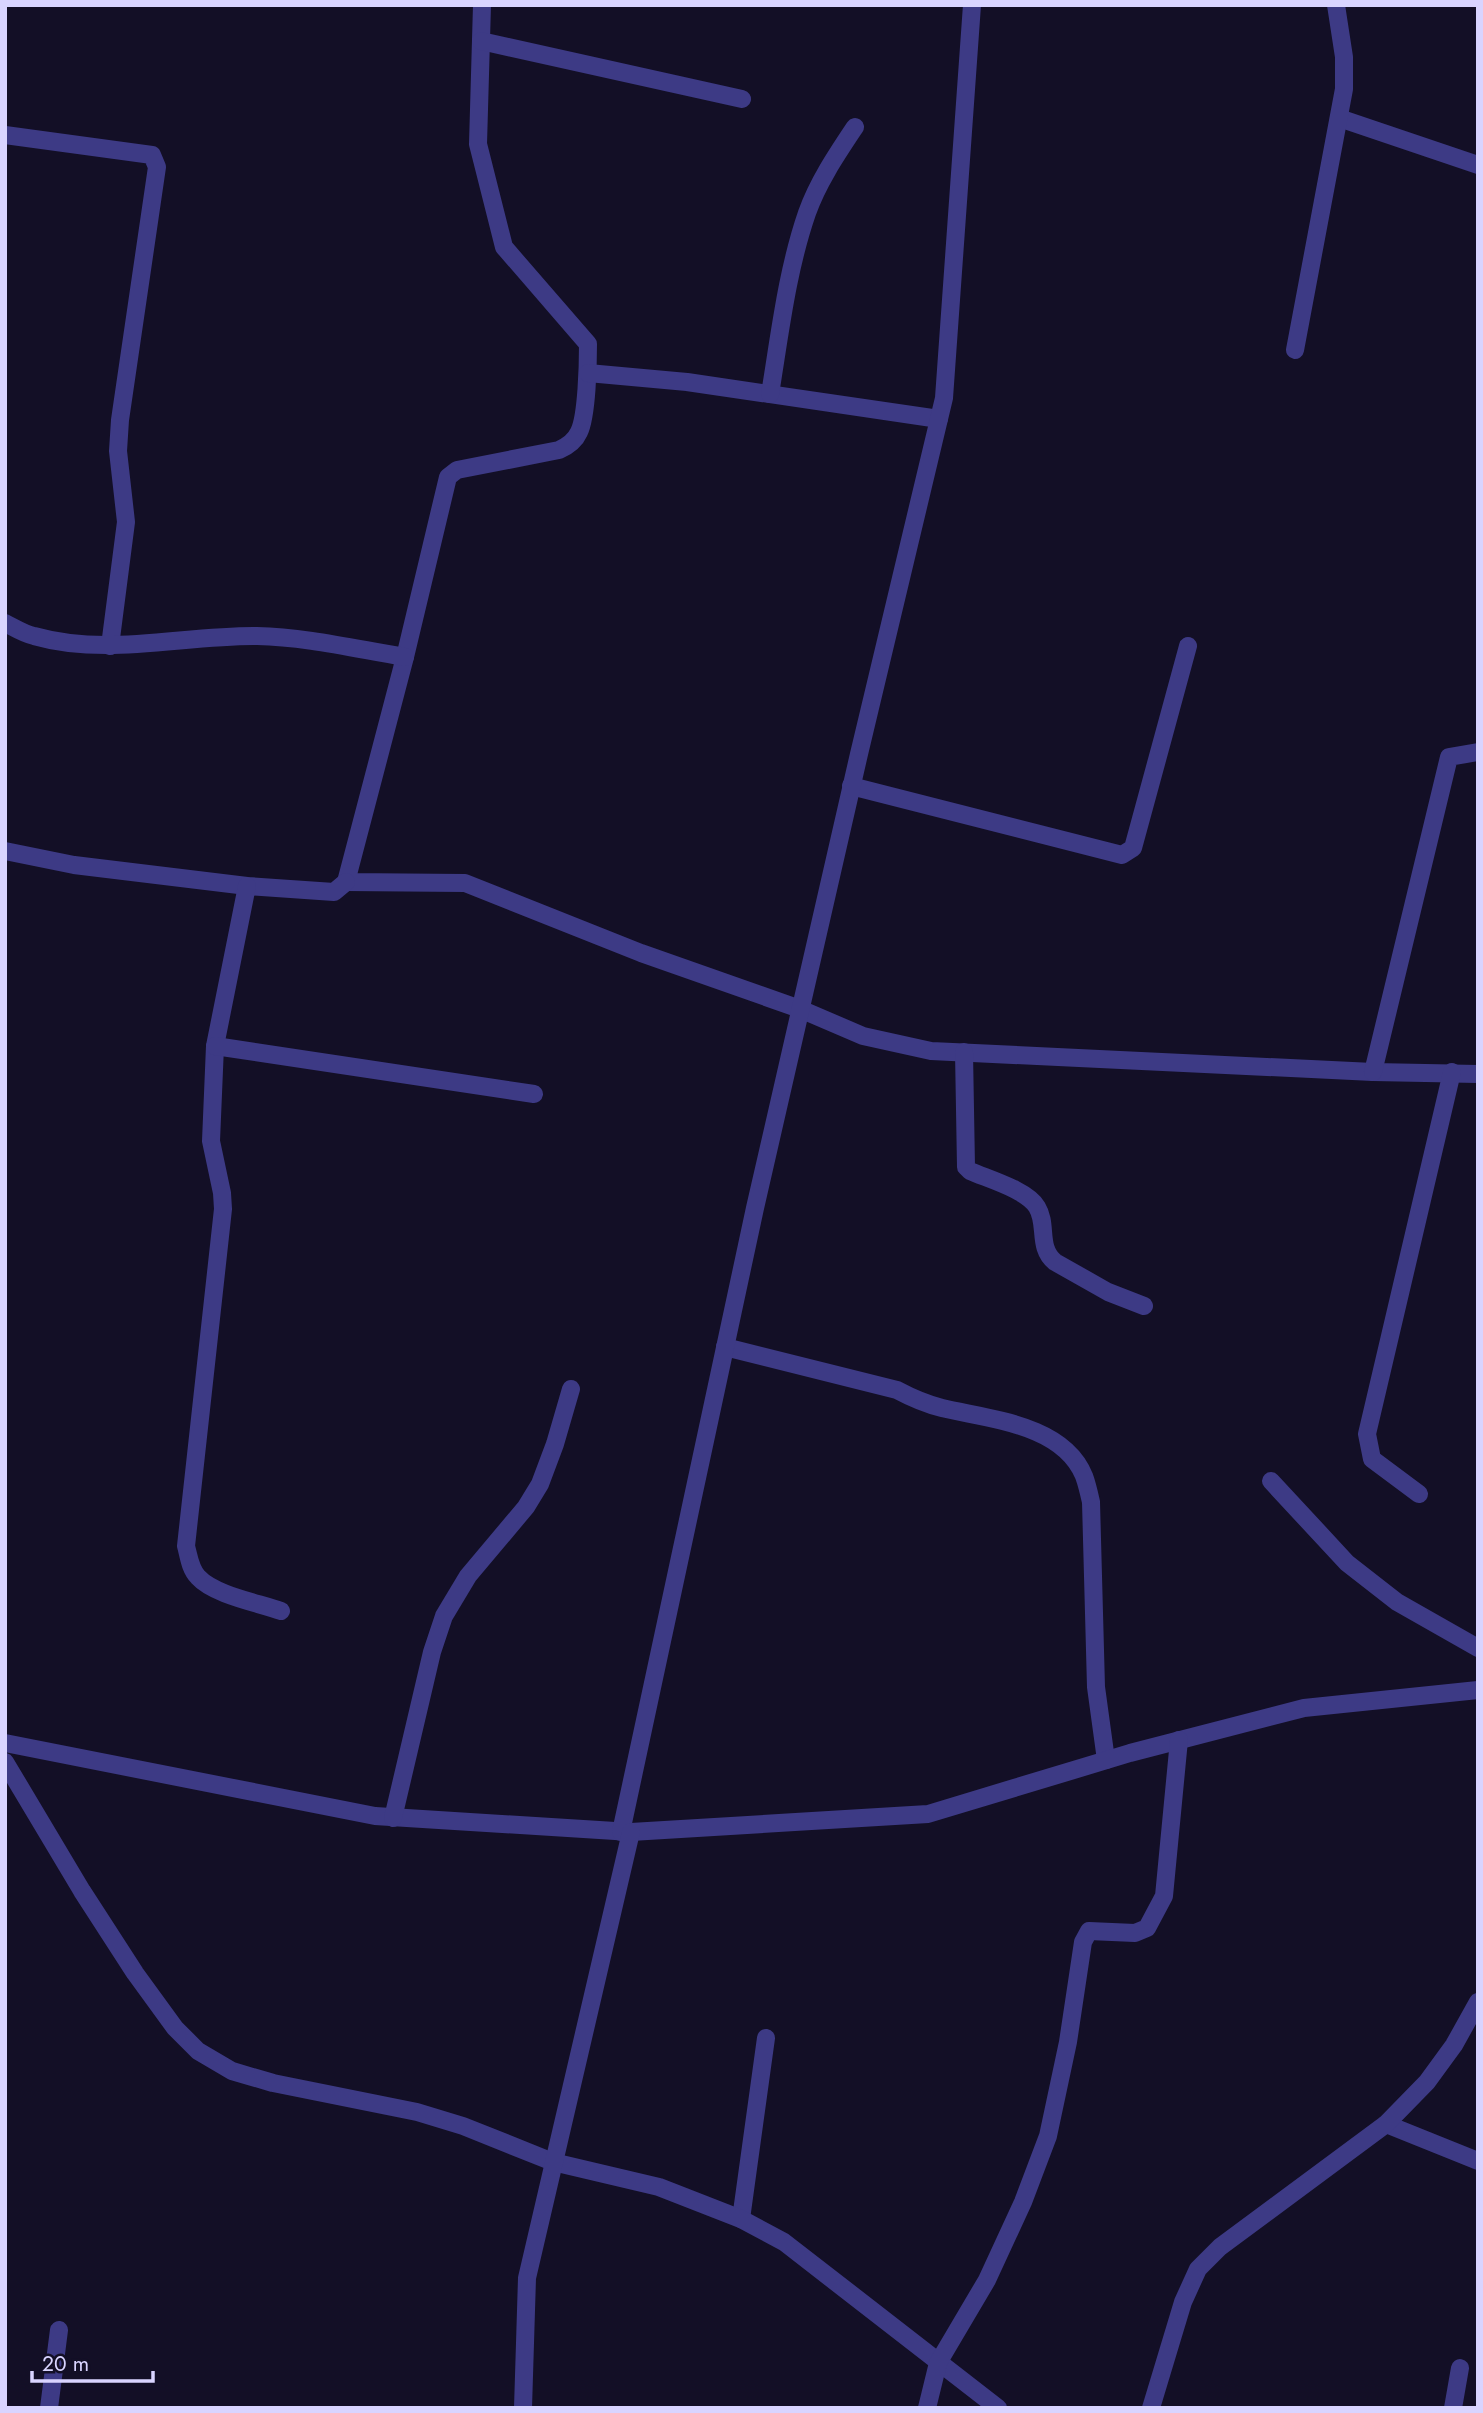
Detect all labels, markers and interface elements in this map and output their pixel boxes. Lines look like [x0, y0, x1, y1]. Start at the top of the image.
scale bar [32, 2340, 152, 2384]
text: 20 m [42, 2349, 89, 2379]

